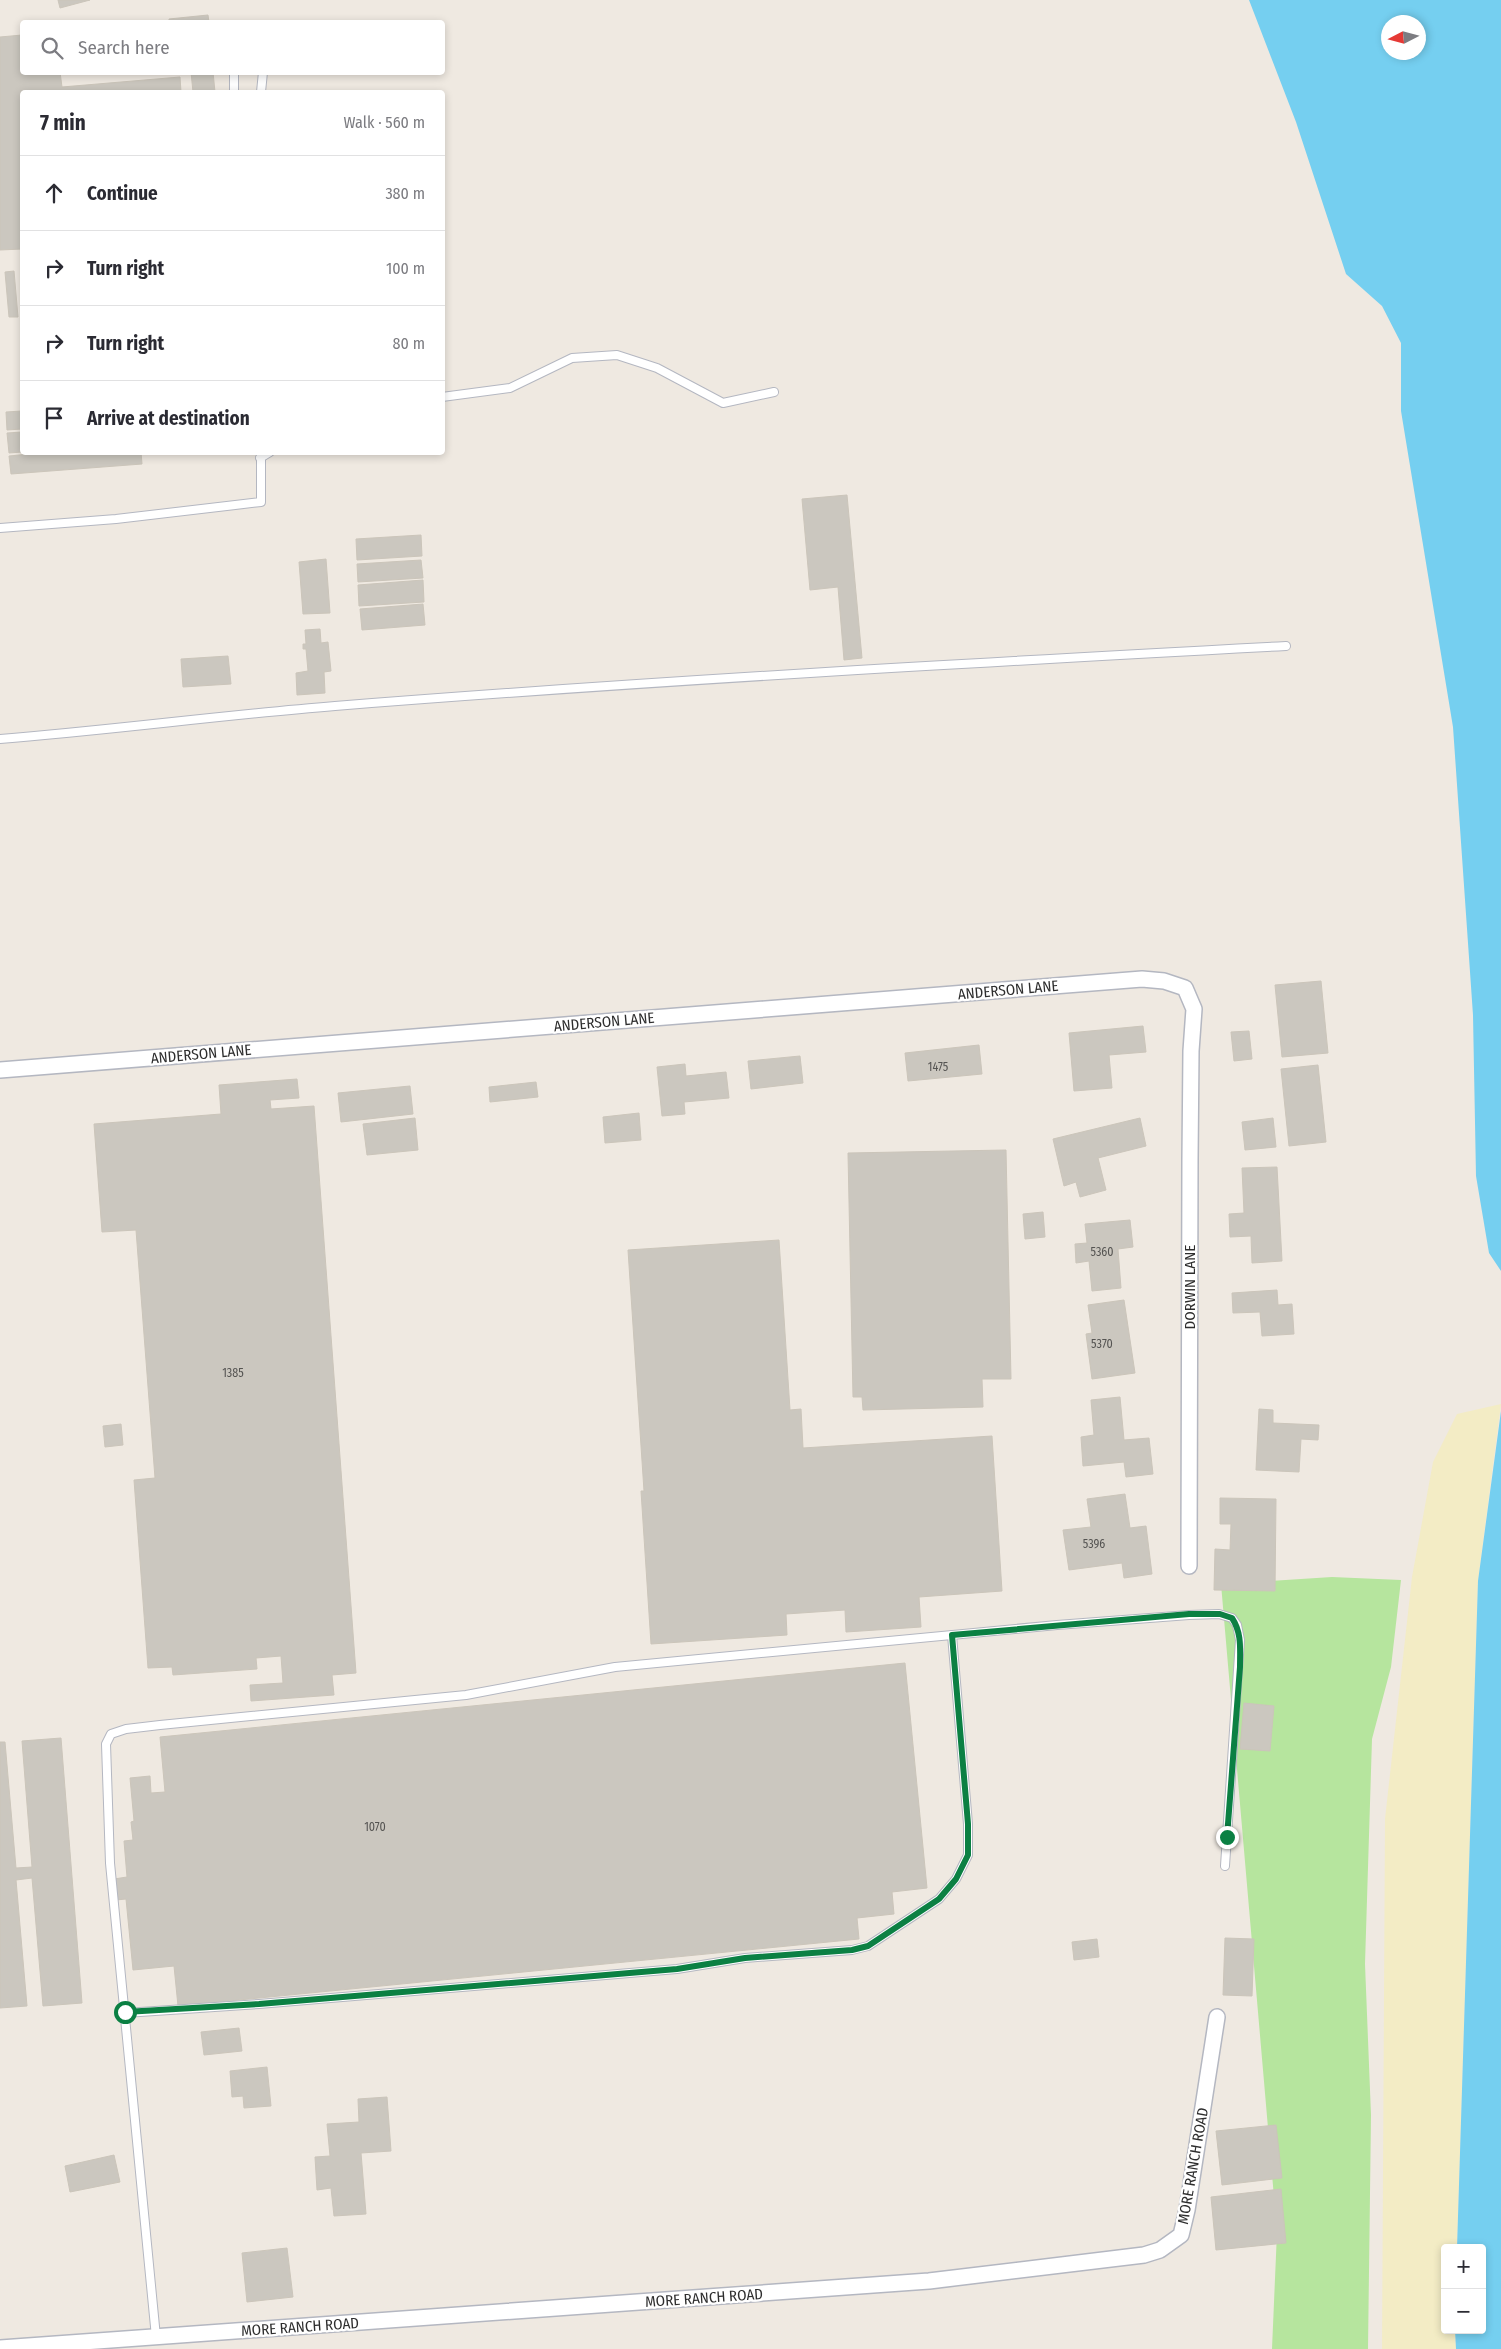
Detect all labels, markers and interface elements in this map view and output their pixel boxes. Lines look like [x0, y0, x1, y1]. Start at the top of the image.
north arrow [1381, 15, 1426, 60]
search box [20, 20, 445, 75]
icon: search [38, 34, 66, 62]
text: Search here [78, 36, 170, 59]
text: 7 min [40, 110, 86, 136]
text: Walk · 560 m [344, 113, 425, 132]
icon: ahead [40, 179, 68, 207]
text: Continue [87, 182, 158, 205]
text: 380 m [385, 184, 425, 203]
icon: right [40, 254, 68, 282]
text: Turn right [87, 257, 164, 280]
text: 100 m [386, 259, 425, 278]
icon: right [40, 329, 68, 357]
text: Turn right [87, 332, 164, 355]
text: 80 m [393, 334, 425, 353]
icon: arrive [40, 404, 68, 432]
text: Arrive at destination [87, 407, 250, 430]
street label: ANDERSON LANE [957, 977, 1059, 1003]
street label: ANDERSON LANE [553, 1009, 655, 1035]
street label: ANDERSON LANE [150, 1041, 252, 1067]
house number: 1475 [928, 1060, 949, 1074]
house number: 5360 [1090, 1245, 1114, 1259]
street label: DORWIN LANE [1181, 1245, 1199, 1329]
house number: 5370 [1091, 1337, 1113, 1351]
house number: 1385 [222, 1366, 244, 1380]
house number: 5396 [1083, 1537, 1105, 1551]
house number: 1070 [364, 1820, 386, 1834]
route end [1216, 1826, 1239, 1849]
route start [114, 2001, 137, 2024]
street label: MORE RANCH ROAD [1174, 2106, 1212, 2226]
map controls [1441, 2244, 1486, 2334]
button: + [1441, 2244, 1486, 2289]
street label: MORE RANCH ROAD [645, 2285, 763, 2311]
button: − [1441, 2289, 1486, 2334]
street label: MORE RANCH ROAD [241, 2314, 359, 2340]

